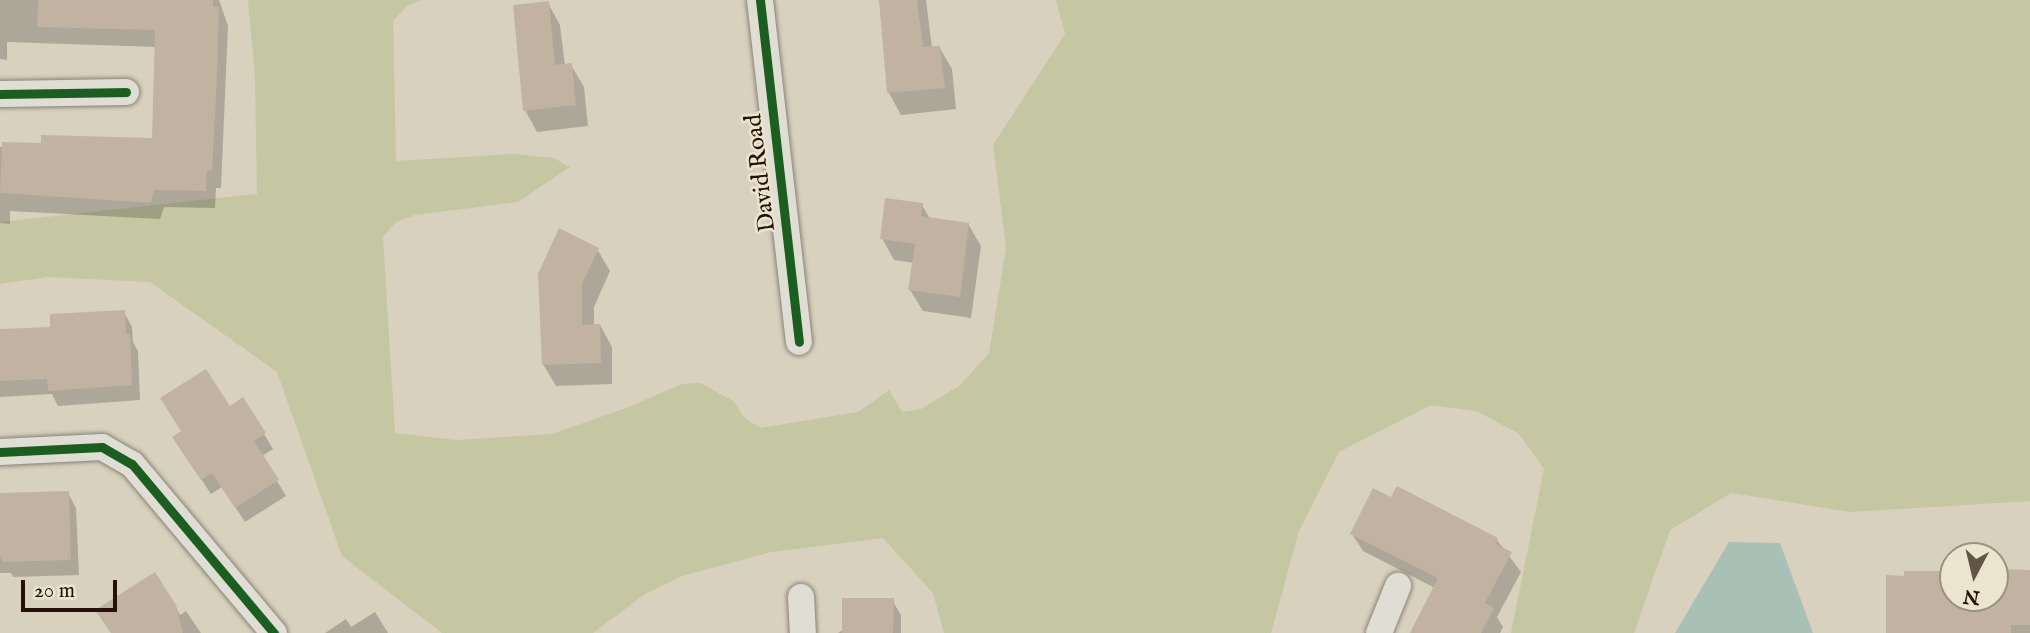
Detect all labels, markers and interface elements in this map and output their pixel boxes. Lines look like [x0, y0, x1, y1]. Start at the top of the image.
street label: David Road [739, 112, 783, 234]
north arrow [1939, 542, 2009, 612]
scale bar [24, 566, 121, 610]
text: 20 m [34, 578, 75, 605]
text: N [1962, 583, 1981, 609]

